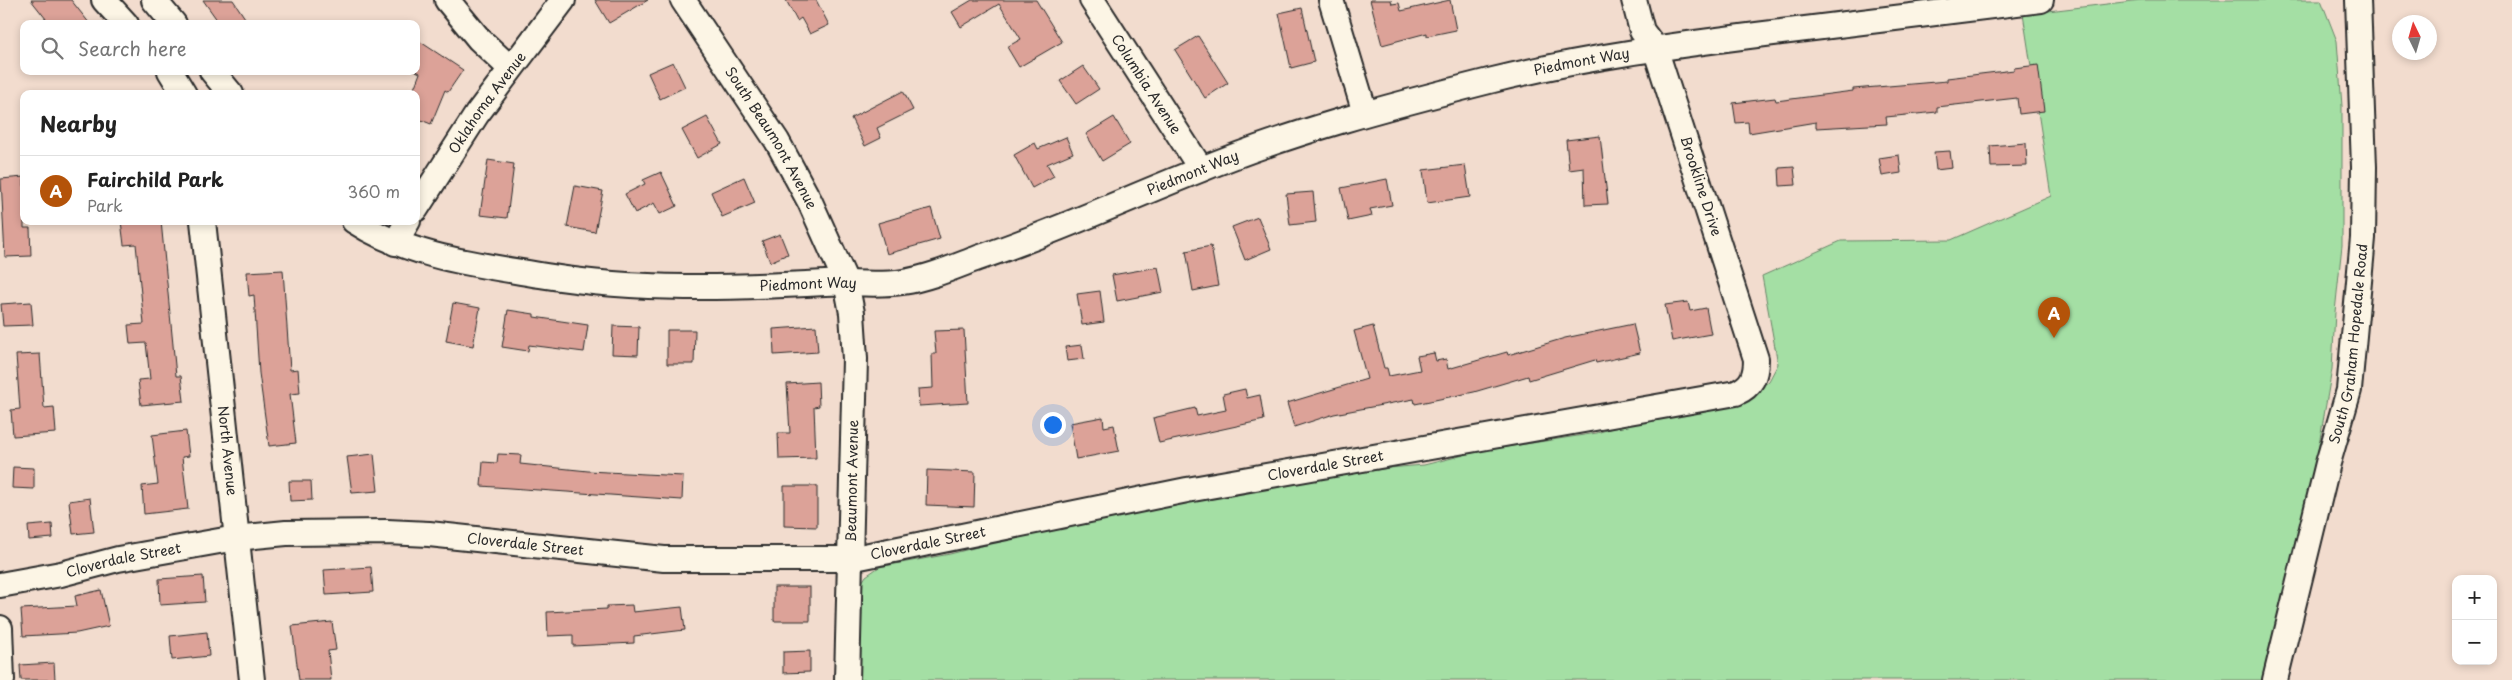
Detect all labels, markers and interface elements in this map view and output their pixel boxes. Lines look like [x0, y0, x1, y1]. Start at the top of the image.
north arrow [2392, 15, 2437, 60]
search box [20, 20, 420, 75]
street label: Columbia Avenue [1106, 30, 1187, 138]
icon: search [38, 34, 66, 62]
text: Search here [78, 34, 187, 62]
street label: Piedmont Way [1531, 42, 1631, 80]
street label: Oklahoma Avenue [443, 47, 531, 158]
street label: South Beaumont Avenue [720, 62, 823, 213]
text: Nearby [40, 107, 117, 139]
street label: Brookline Drive [1675, 133, 1728, 239]
street label: Piedmont Way [1143, 145, 1242, 200]
text: Fairchild Park [87, 165, 224, 193]
text: A [50, 179, 62, 203]
text: 360 m [348, 179, 400, 203]
text: Park [87, 193, 123, 217]
street label: South Graham Hopedale Road [2323, 243, 2372, 446]
street label: Piedmont Way [759, 272, 857, 296]
pin: A [2038, 297, 2070, 338]
street label: North Avenue [213, 405, 243, 497]
your location [1040, 412, 1066, 438]
street label: Beaumont Avenue [840, 419, 863, 542]
street label: Cloverdale Street [1266, 444, 1385, 486]
street label: Cloverdale Street [868, 520, 988, 565]
street label: Cloverdale Street [466, 527, 585, 560]
street label: Cloverdale Street [63, 537, 183, 582]
map controls [2452, 575, 2497, 665]
button: + [2452, 575, 2497, 620]
button: − [2452, 620, 2497, 665]

